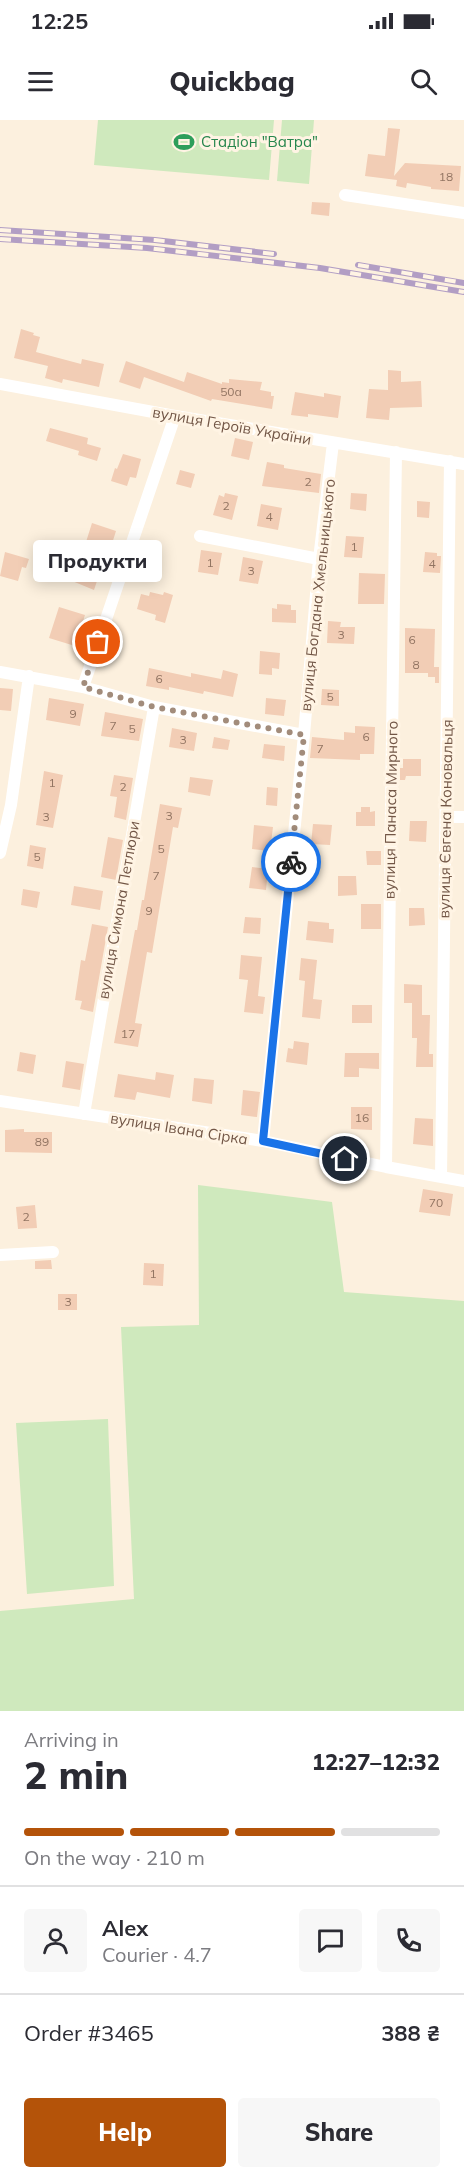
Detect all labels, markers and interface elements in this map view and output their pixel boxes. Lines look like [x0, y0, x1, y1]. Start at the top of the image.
text: 12:25 [30, 7, 88, 35]
text: Quickbag [169, 64, 295, 98]
icon: menu [24, 65, 57, 98]
icon: search [407, 65, 440, 98]
sports icon: Стадіон "Ватра" [172, 130, 196, 154]
place label: Стадіон "Ватра" [201, 132, 318, 151]
house number: 18 [439, 169, 453, 184]
house number: 50а [220, 384, 242, 399]
street label: вулиця Героїв України [151, 402, 313, 449]
house number: 2 [304, 474, 312, 489]
street label: вулиця Богдана Хмельницького [296, 478, 339, 712]
house number: 2 [222, 498, 230, 513]
house number: 4 [265, 509, 273, 524]
house number: 1 [350, 539, 358, 554]
callout: Продукти [33, 540, 162, 582]
text: Продукти [48, 548, 147, 573]
house number: 1 [206, 555, 214, 570]
house number: 4 [428, 556, 436, 571]
house number: 3 [247, 563, 255, 578]
pin [72, 616, 123, 667]
icon: bag [81, 625, 114, 658]
house number: 3 [337, 627, 345, 642]
house number: 6 [408, 632, 416, 647]
house number: 8 [412, 657, 420, 672]
house number: 6 [155, 671, 163, 686]
house number: 5 [326, 689, 334, 704]
house number: 9 [69, 706, 77, 721]
house number: 7 [109, 718, 117, 733]
street label: вулиця Євгена Коновальця [434, 719, 457, 919]
house number: 5 [128, 721, 136, 736]
street label: вулиця Панаса Мирного [379, 721, 402, 899]
house number: 6 [362, 729, 370, 744]
house number: 3 [179, 732, 187, 747]
house number: 7 [316, 741, 324, 756]
house number: 1 [48, 775, 56, 790]
house number: 2 [119, 779, 127, 794]
house number: 3 [165, 808, 173, 823]
house number: 3 [42, 809, 50, 824]
street label: вулиця Симона Петлюри [93, 819, 144, 1000]
courier [261, 832, 321, 892]
house number: 5 [157, 841, 165, 856]
icon: bike [275, 846, 308, 879]
house number: 5 [33, 849, 41, 864]
house number: 7 [152, 868, 160, 883]
house number: 9 [145, 903, 153, 918]
house number: 17 [121, 1026, 135, 1041]
street label: вулиця Івана Сірка [109, 1108, 249, 1149]
house number: 16 [355, 1110, 369, 1125]
pin [319, 1133, 370, 1184]
house number: 89 [35, 1134, 49, 1149]
icon: home [328, 1142, 361, 1175]
house number: 70 [429, 1195, 443, 1210]
house number: 2 [22, 1209, 30, 1224]
house number: 1 [149, 1266, 157, 1281]
house number: 3 [64, 1294, 72, 1309]
text: Arriving in [24, 1727, 119, 1752]
text: 12:27–12:32 [312, 1748, 440, 1776]
text: 2 min [24, 1750, 129, 1799]
text: On the way · 210 m [24, 1845, 205, 1870]
button: person [24, 1909, 87, 1972]
button: chat [299, 1909, 362, 1972]
button: phone [377, 1909, 440, 1972]
text: Alex [102, 1914, 148, 1942]
text: Courier · 4.7 [102, 1942, 212, 1967]
text: Order #3465 [24, 2019, 154, 2047]
text: 388 ₴ [381, 2019, 440, 2047]
button: Help [24, 2098, 226, 2167]
button: Share [238, 2098, 440, 2167]

